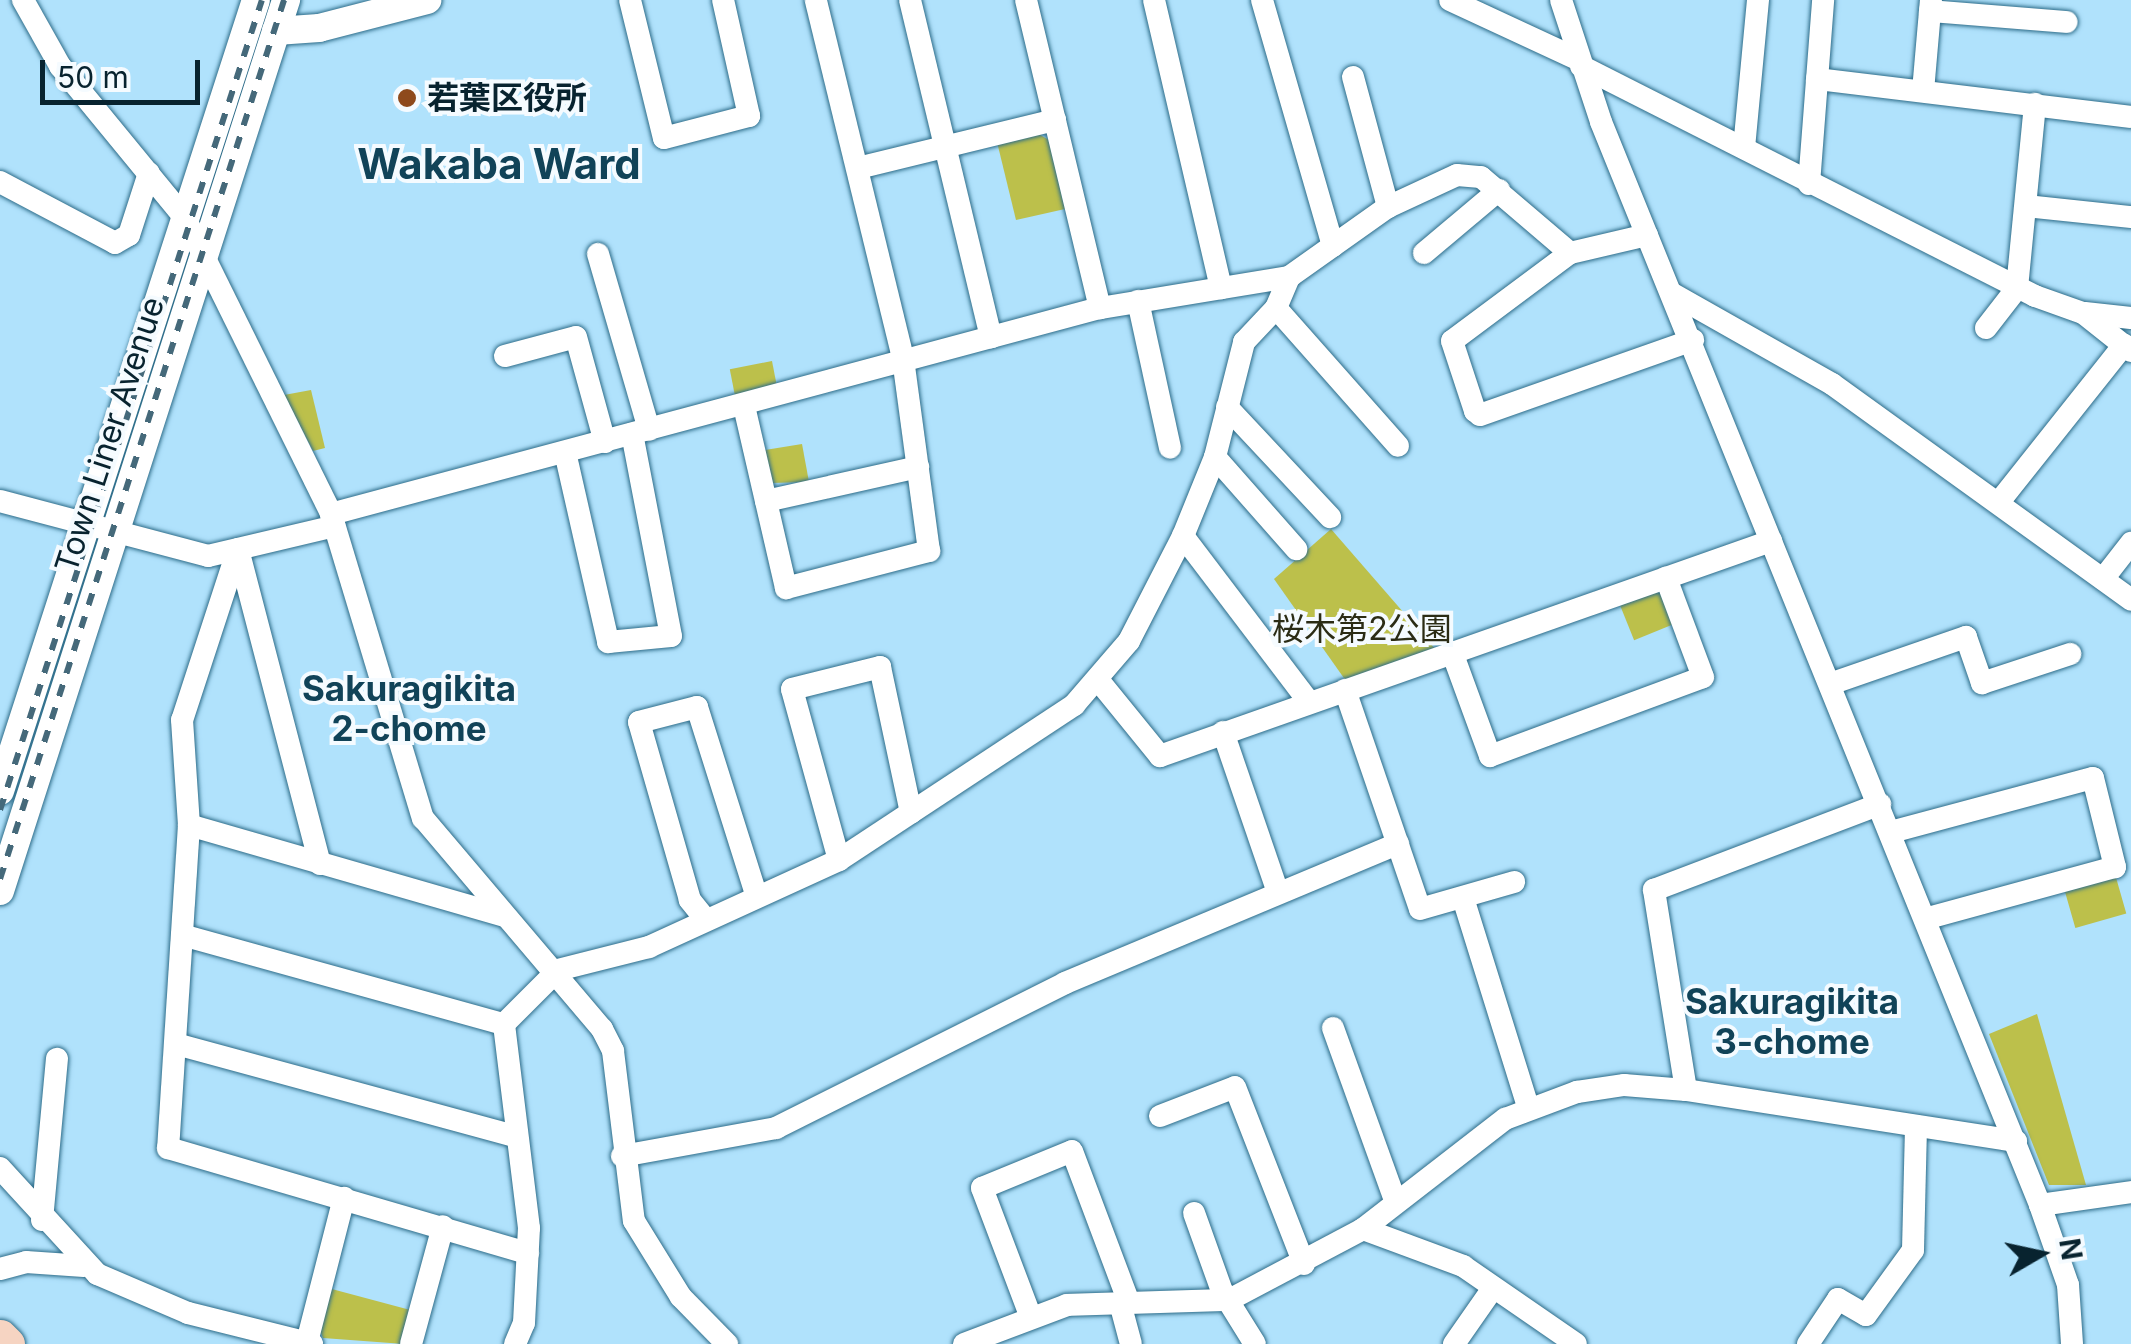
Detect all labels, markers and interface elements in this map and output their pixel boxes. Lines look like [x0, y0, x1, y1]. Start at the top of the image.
scale bar [45, 40, 205, 102]
text: 50 m [57, 59, 129, 95]
place label: 若葉区役所 [427, 79, 587, 117]
marker: 若葉区役所 [396, 87, 418, 109]
district label: Wakaba Ward [357, 139, 641, 189]
street label: Town Liner Avenue [47, 292, 173, 578]
park label: 桜木第2公園 [1272, 610, 1452, 648]
district label: Sakuragikita 2-chome [302, 667, 516, 749]
district label: Sakuragikita 3-chome [1685, 980, 1899, 1062]
north arrow [1991, 1204, 2091, 1304]
text: N [2052, 1236, 2089, 1263]

